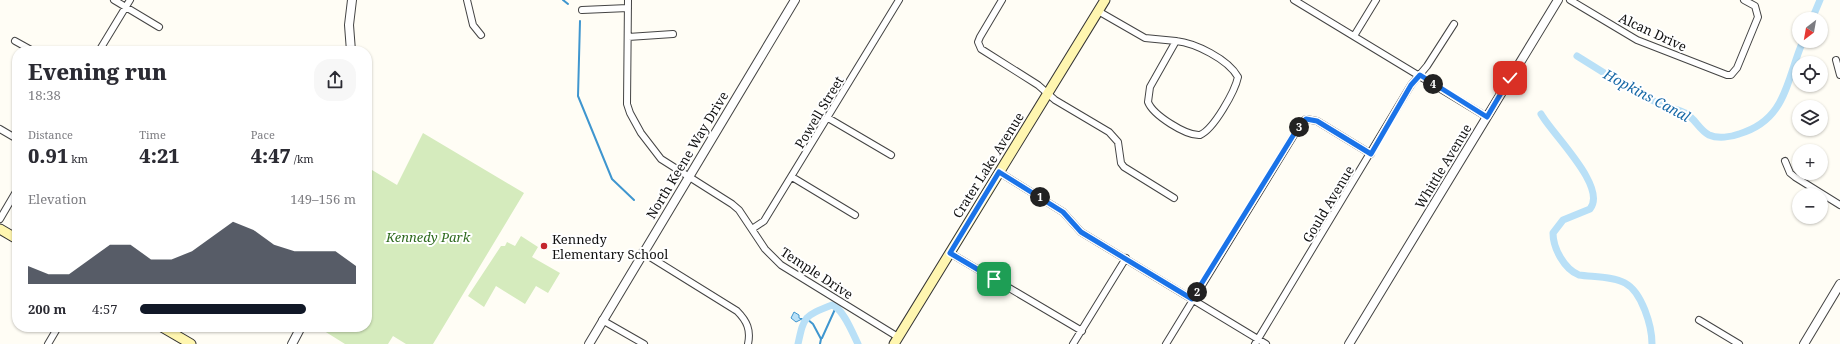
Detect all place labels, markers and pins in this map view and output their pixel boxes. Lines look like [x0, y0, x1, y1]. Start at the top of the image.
pin [1493, 61, 1527, 95]
pin: 4 [1423, 74, 1443, 94]
pin: 3 [1289, 117, 1309, 137]
pin: 1 [1030, 187, 1050, 207]
place label: Kennedy Elementary School [552, 230, 668, 263]
marker: Kennedy Elementary School [539, 241, 549, 251]
pin [977, 262, 1011, 296]
pin: 2 [1187, 282, 1207, 302]

